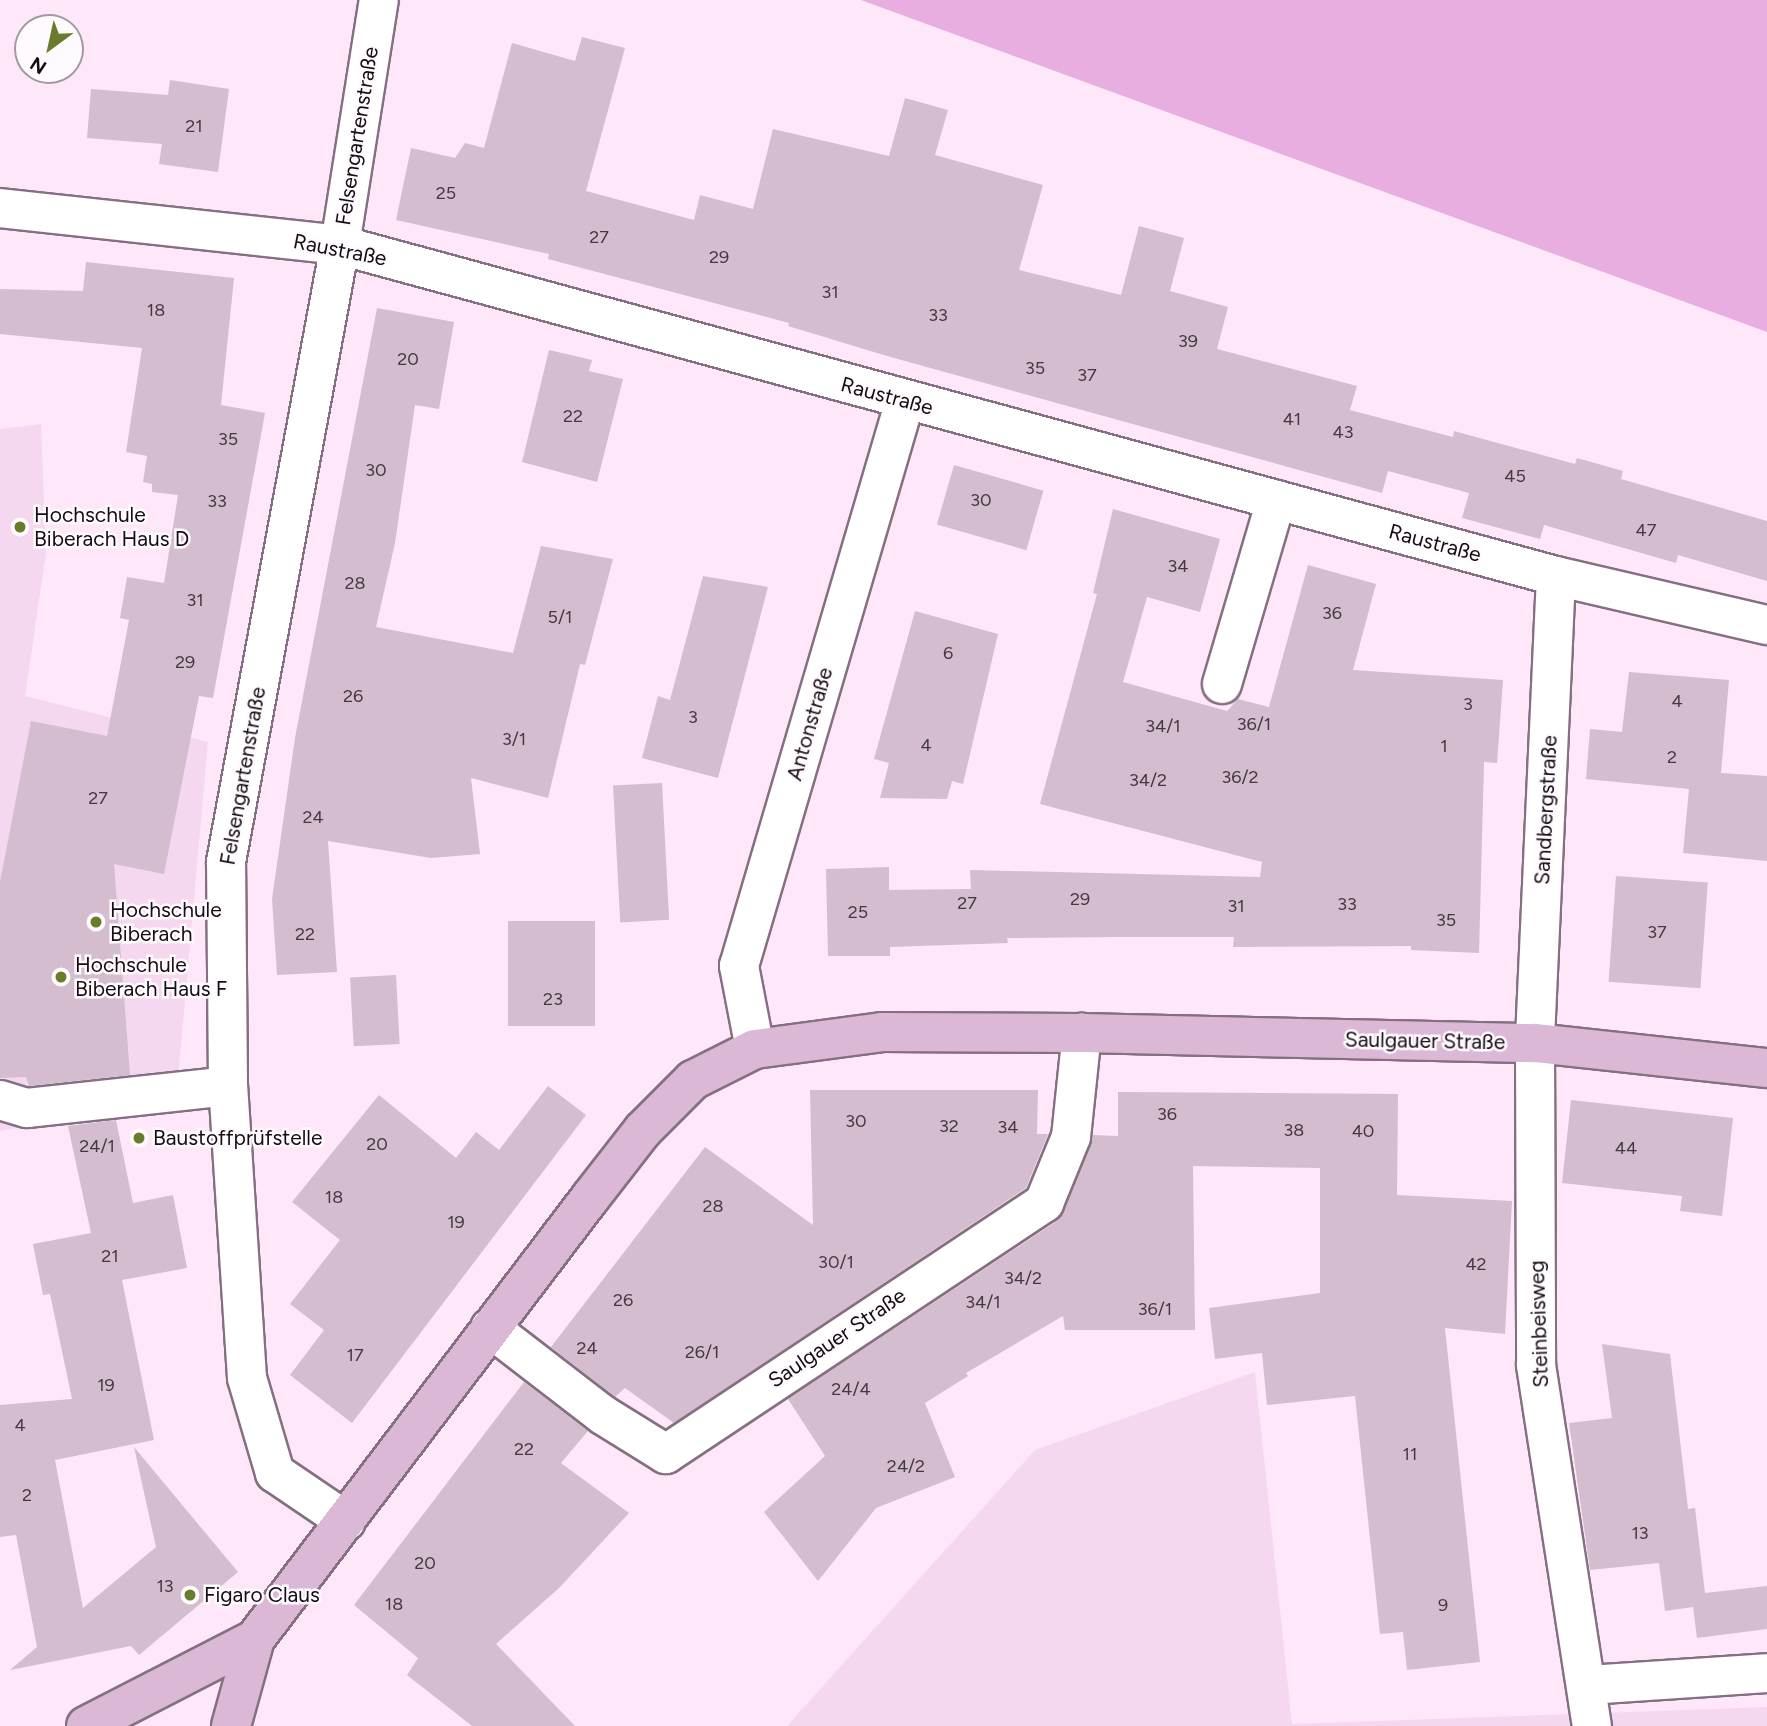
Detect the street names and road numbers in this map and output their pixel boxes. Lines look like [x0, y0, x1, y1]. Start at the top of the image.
street label: Felsengartenstraße [330, 45, 384, 227]
street label: Raustraße [291, 229, 389, 271]
street label: Raustraße [838, 372, 936, 420]
street label: Raustraße [1386, 519, 1484, 567]
street label: Antonstraße [782, 665, 838, 783]
street label: Felsengartenstraße [215, 685, 271, 867]
street label: Sandbergstraße [1530, 735, 1562, 885]
street label: Saulgauer Straße [1345, 1027, 1505, 1055]
street label: Steinbeisweg [1524, 1260, 1554, 1388]
street label: Saulgauer Straße [763, 1283, 911, 1393]

